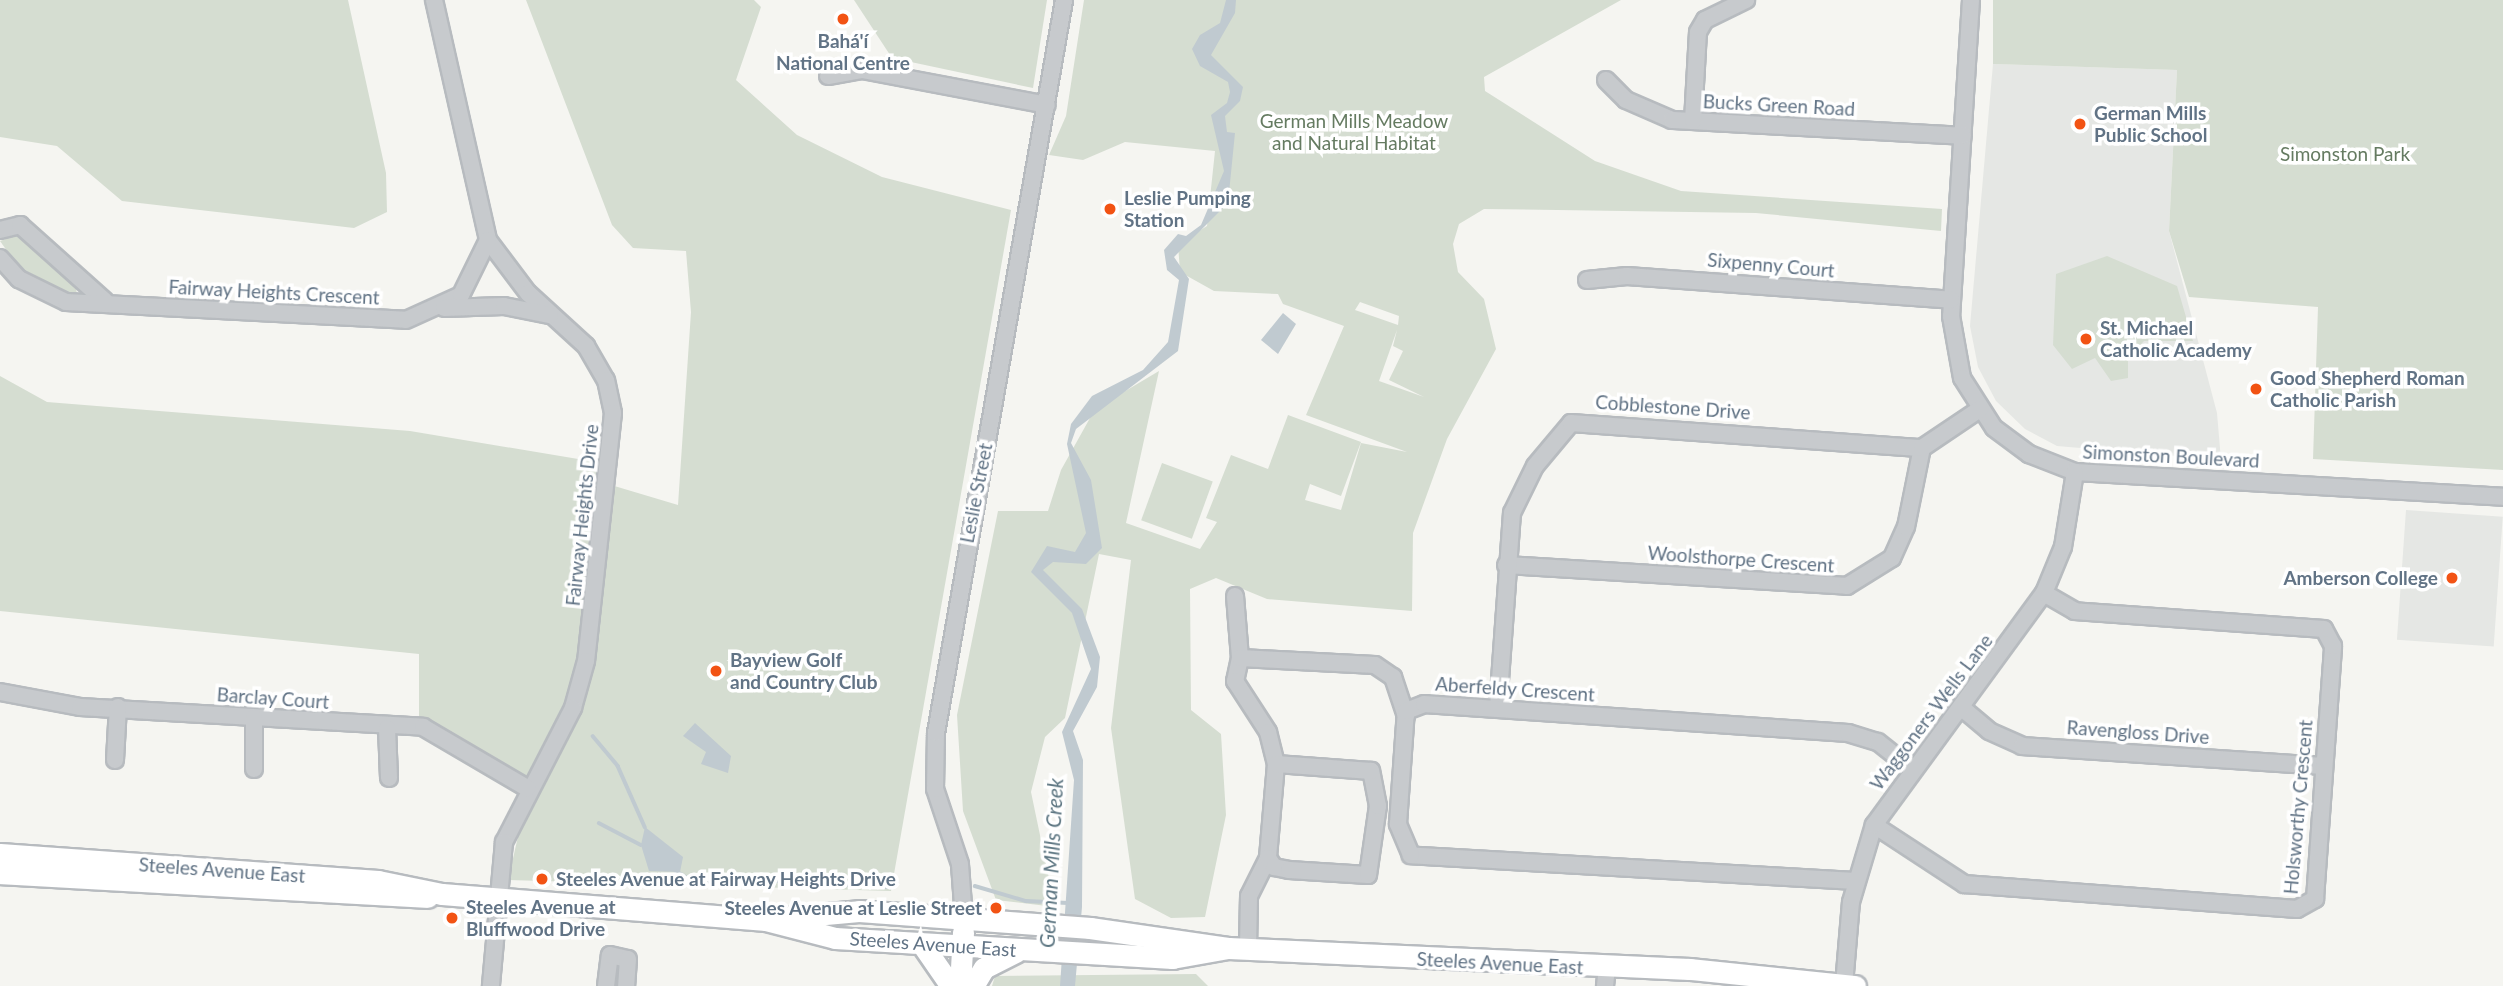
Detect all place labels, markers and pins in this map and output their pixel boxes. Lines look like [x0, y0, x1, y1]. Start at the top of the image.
marker: Bahá'í National Centre [835, 11, 851, 27]
place label: Bahá'í National Centre [776, 30, 910, 74]
place label: German Mills Public School [2094, 102, 2207, 146]
marker: German Mills Public School [2072, 116, 2088, 132]
place label: Leslie Pumping Station [1124, 187, 1251, 231]
marker: Leslie Pumping Station [1102, 201, 1118, 217]
place label: St. Michael Catholic Academy [2100, 317, 2252, 361]
marker: St. Michael Catholic Academy [2078, 331, 2094, 347]
place label: Good Shepherd Roman Catholic Parish [2270, 367, 2465, 411]
marker: Good Shepherd Roman Catholic Parish [2248, 381, 2264, 397]
place label: Amberson College [2283, 567, 2438, 589]
marker: Amberson College [2444, 570, 2460, 586]
place label: Bayview Golf and Country Club [730, 649, 878, 693]
marker: Bayview Golf and Country Club [708, 663, 724, 679]
place label: Steeles Avenue at Fairway Heights Drive [556, 868, 897, 890]
marker: Steeles Avenue at Fairway Heights Drive [534, 871, 550, 887]
place label: Steeles Avenue at Bluffwood Drive [466, 896, 616, 940]
place label: Steeles Avenue at Leslie Street [724, 897, 982, 919]
marker: Steeles Avenue at Leslie Street [988, 900, 1004, 916]
marker: Steeles Avenue at Bluffwood Drive [444, 910, 460, 926]

